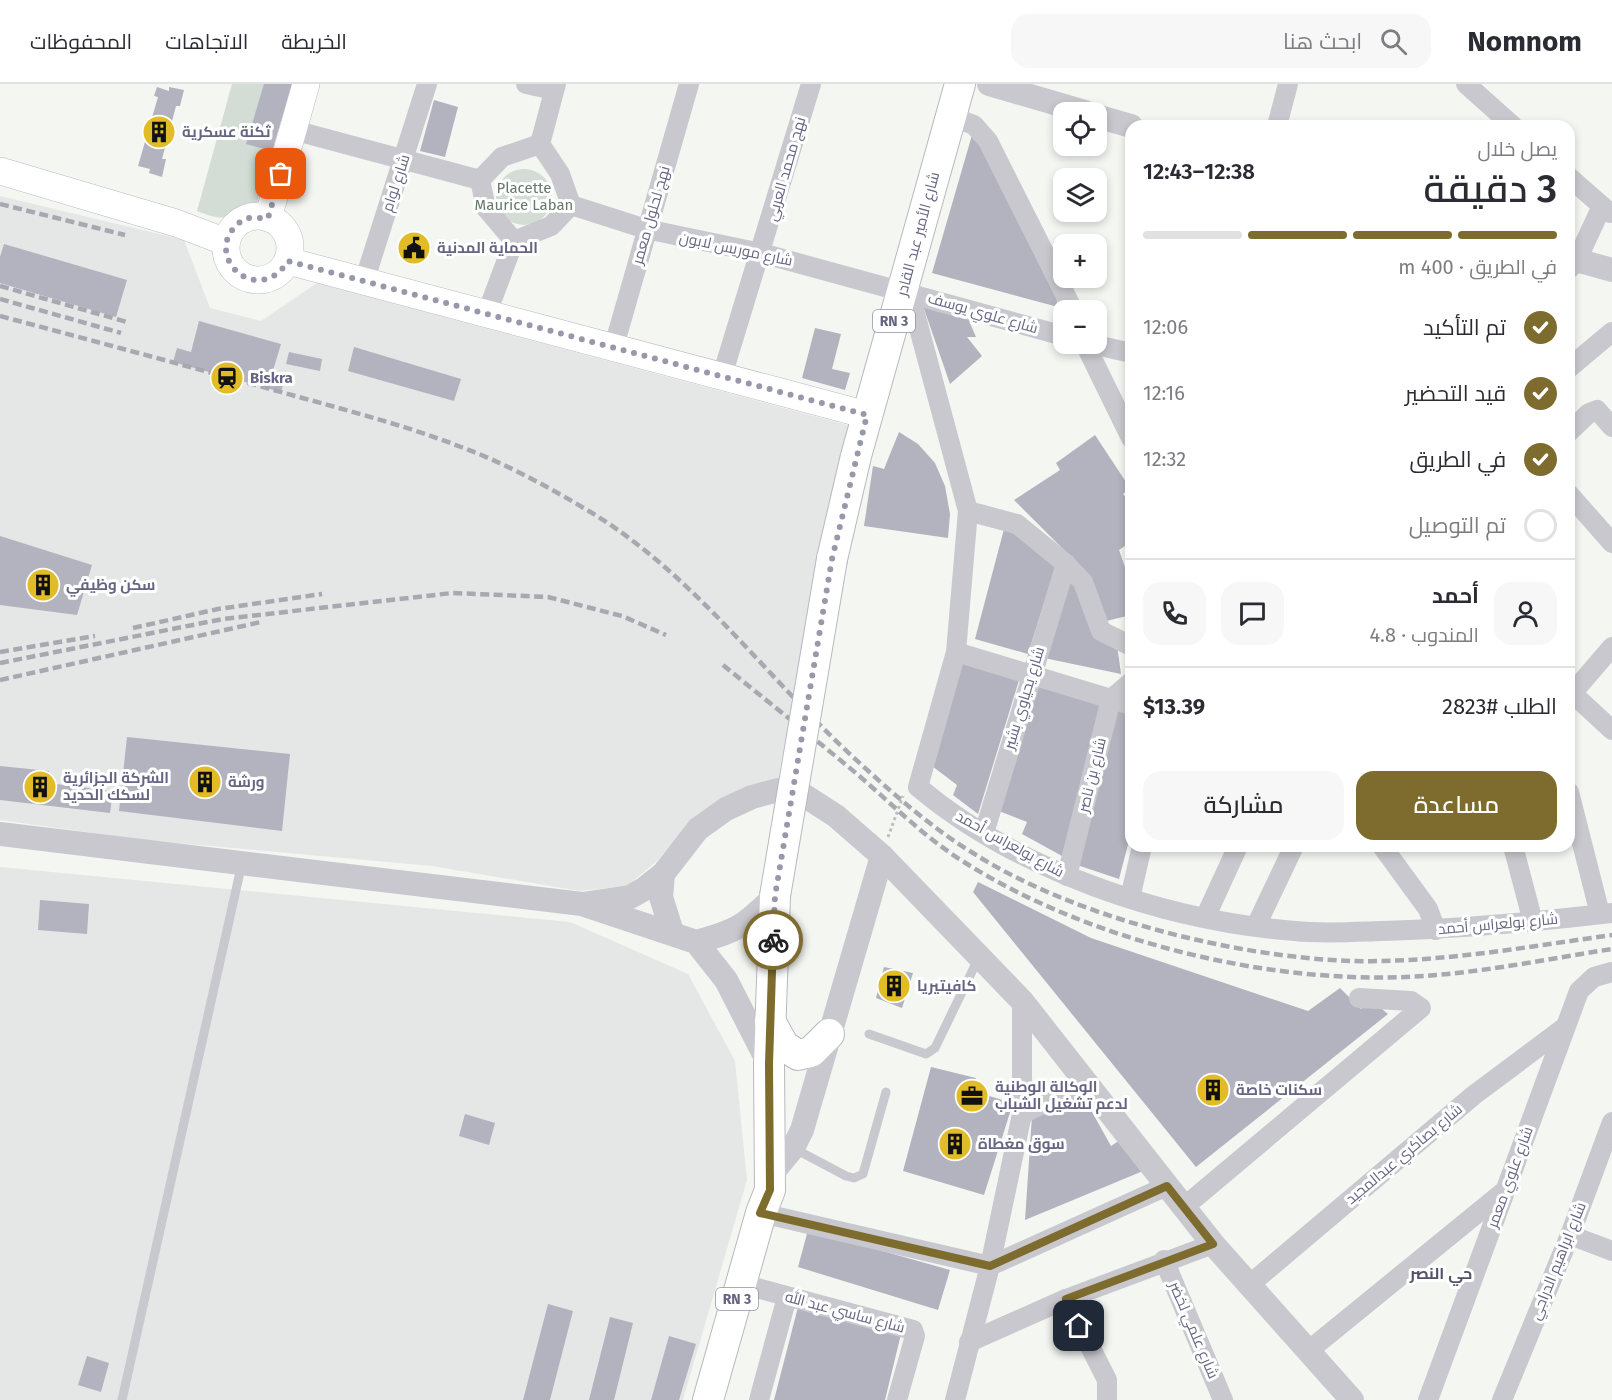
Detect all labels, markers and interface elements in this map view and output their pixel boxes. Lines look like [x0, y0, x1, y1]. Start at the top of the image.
search box [1011, 14, 1431, 68]
icon: search [1377, 25, 1410, 58]
text: Nomnom [1467, 25, 1582, 58]
text: ابحث هنا [1283, 28, 1362, 55]
text: المحفوظات [30, 29, 132, 55]
text: الاتجاهات [165, 29, 248, 55]
text: الخريطة [281, 29, 347, 55]
map controls [1053, 102, 1107, 354]
button: locate [1053, 102, 1107, 156]
building icon: ثكنة عسكرية [141, 114, 177, 150]
street label: نهج محمد العربي [763, 115, 812, 224]
place label: ثكنة عسكرية [182, 123, 271, 141]
text: يصل خلال [1477, 137, 1557, 161]
pin [255, 148, 306, 199]
street label: شارع لوام [378, 152, 416, 215]
icon: bag [264, 157, 297, 190]
text: 12:38–12:43 [1143, 158, 1255, 185]
street label: نهج لحلول معمر [628, 164, 676, 268]
text: 3 دقيقة [1424, 166, 1557, 212]
button: layers [1053, 168, 1107, 222]
street label: شارع الأمير عبد القادر [892, 170, 945, 300]
park label: Placette Maurice Laban [475, 179, 573, 214]
street label: شارع موريس لابون [677, 228, 794, 272]
public building icon: الحماية المدنية [396, 230, 432, 266]
button: + [1053, 234, 1107, 288]
place label: الحماية المدنية [437, 239, 538, 257]
text: في الطريق · 400 m [1398, 255, 1557, 279]
street label: شارع علوي يوسف [925, 289, 1040, 340]
button: − [1053, 300, 1107, 354]
road number: RN 3 [873, 310, 915, 332]
icon: check [1524, 311, 1557, 344]
text: تم التأكيد [1423, 314, 1506, 341]
text: 12:06 [1143, 315, 1188, 339]
station icon: Biskra [209, 360, 245, 396]
place label: Biskra [250, 369, 293, 387]
icon: check [1524, 377, 1557, 410]
text: قيد التحضير [1405, 380, 1506, 407]
text: 12:16 [1143, 381, 1185, 405]
icon: check [1524, 443, 1557, 476]
text: في الطريق [1409, 446, 1506, 473]
text: 12:32 [1143, 447, 1186, 471]
text: تم التوصيل [1409, 512, 1506, 539]
building icon: سكن وظيفي [25, 567, 61, 603]
place label: سكن وظيفي [66, 576, 155, 597]
button: phone [1143, 582, 1206, 645]
button: chat [1221, 582, 1284, 645]
text: أحمد [1432, 582, 1479, 609]
button: person [1494, 582, 1557, 645]
text: المندوب · 4.8 [1369, 623, 1479, 647]
street label: شارع يحياوي بشير [1000, 645, 1051, 753]
text: $13.39 [1143, 693, 1205, 720]
text: الطلب #2823 [1442, 693, 1557, 720]
street label: شارع بن ناصر [1074, 736, 1112, 816]
building icon: ورشة [187, 764, 223, 800]
building icon: الشركة الجزائرية لسكك الحديد [22, 769, 58, 805]
place label: الشركة الجزائرية لسكك الحديد [63, 769, 169, 804]
button: مشاركة [1143, 771, 1344, 840]
button: مساعدة [1356, 771, 1557, 840]
place label: ورشة [228, 773, 265, 791]
street label: شارع بولعراس أحمد [952, 806, 1068, 883]
street label: شارع بولعراس أحمد [1437, 909, 1559, 940]
courier [743, 910, 803, 970]
icon: bike [757, 924, 790, 957]
building icon: كافيتيريا [876, 968, 912, 1004]
place label: كافيتيريا [917, 977, 976, 995]
building icon: سكنات خاصة [1195, 1072, 1231, 1108]
office icon: الوكالة الوطنية لدعم تشغيل الشباب [954, 1078, 990, 1114]
place label: الوكالة الوطنية لدعم تشغيل الشباب [995, 1078, 1128, 1114]
place label: سكنات خاصة [1236, 1081, 1322, 1099]
street label: شارع بصاكري عبدالمجيد [1342, 1100, 1468, 1210]
street label: شارع علوي معمر [1483, 1124, 1539, 1232]
building icon: سوق مغطاة [937, 1126, 973, 1162]
place label: سوق مغطاة [978, 1135, 1065, 1153]
street label: شارع ابراهيم الدراجي [1526, 1199, 1593, 1324]
district label: حي النصر [1409, 1264, 1472, 1286]
street label: شارع علمي لخضر [1162, 1278, 1223, 1382]
street label: شارع ساسي عبد الله [782, 1286, 907, 1340]
road number: RN 3 [716, 1288, 758, 1310]
pin [1053, 1300, 1104, 1351]
icon: home [1062, 1309, 1095, 1342]

